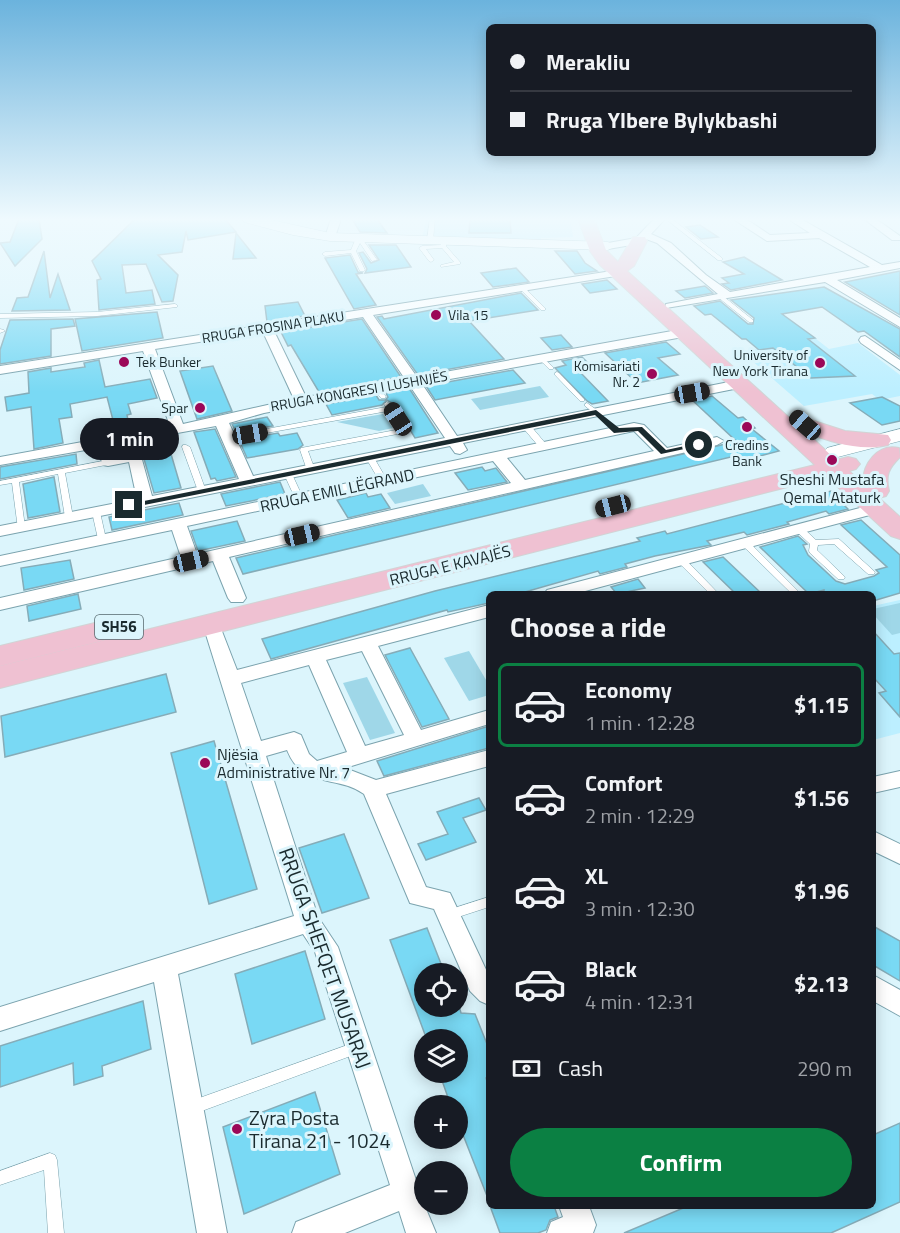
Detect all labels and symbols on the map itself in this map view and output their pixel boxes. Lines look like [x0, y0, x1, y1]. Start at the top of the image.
place label: Vila 15 [448, 304, 488, 325]
street label: RRUGA FROSINA PLAKU [200, 305, 346, 348]
marker: Vila 15 [429, 308, 443, 322]
place label: University of New York Tirana [712, 344, 808, 381]
place label: Tek Bunker [136, 351, 201, 372]
marker: Tek Bunker [117, 355, 131, 369]
place label: Komisariati Nr. 2 [574, 355, 640, 392]
marker: University of New York Tirana [813, 356, 827, 370]
street label: RRUGA KONGRESI I LUSHNJËS [269, 365, 449, 416]
marker: Komisariati Nr. 2 [645, 367, 659, 381]
car [673, 381, 711, 405]
place label: Spar [161, 397, 188, 418]
car [381, 399, 415, 439]
marker: Spar [193, 401, 207, 415]
car [786, 406, 824, 444]
callout: 1 min [80, 418, 178, 460]
marker: Credins Bank [740, 420, 754, 434]
car [231, 422, 269, 446]
route start [685, 431, 712, 458]
place label: Credins Bank [725, 434, 769, 471]
marker: Sheshi Mustafa Qemal Ataturk [825, 453, 839, 467]
street label: RRUGA EMIL LËGRAND [258, 462, 416, 518]
place label: Sheshi Mustafa Qemal Ataturk [780, 467, 884, 509]
route end [115, 491, 142, 518]
car [593, 493, 633, 519]
car [282, 522, 322, 548]
street label: RRUGA E KAVAJËS [387, 538, 513, 592]
car [171, 548, 211, 574]
road number: SH56 [95, 615, 143, 639]
place label: Njësia Administrative Nr. 7 [217, 742, 350, 784]
marker: Njësia Administrative Nr. 7 [198, 756, 212, 770]
street label: RRUGA SHEFQET MUSARAJ [271, 843, 380, 1073]
place label: Zyra Posta Tirana 21 - 1024 [249, 1102, 391, 1156]
marker: Zyra Posta Tirana 21 - 1024 [230, 1122, 244, 1136]

